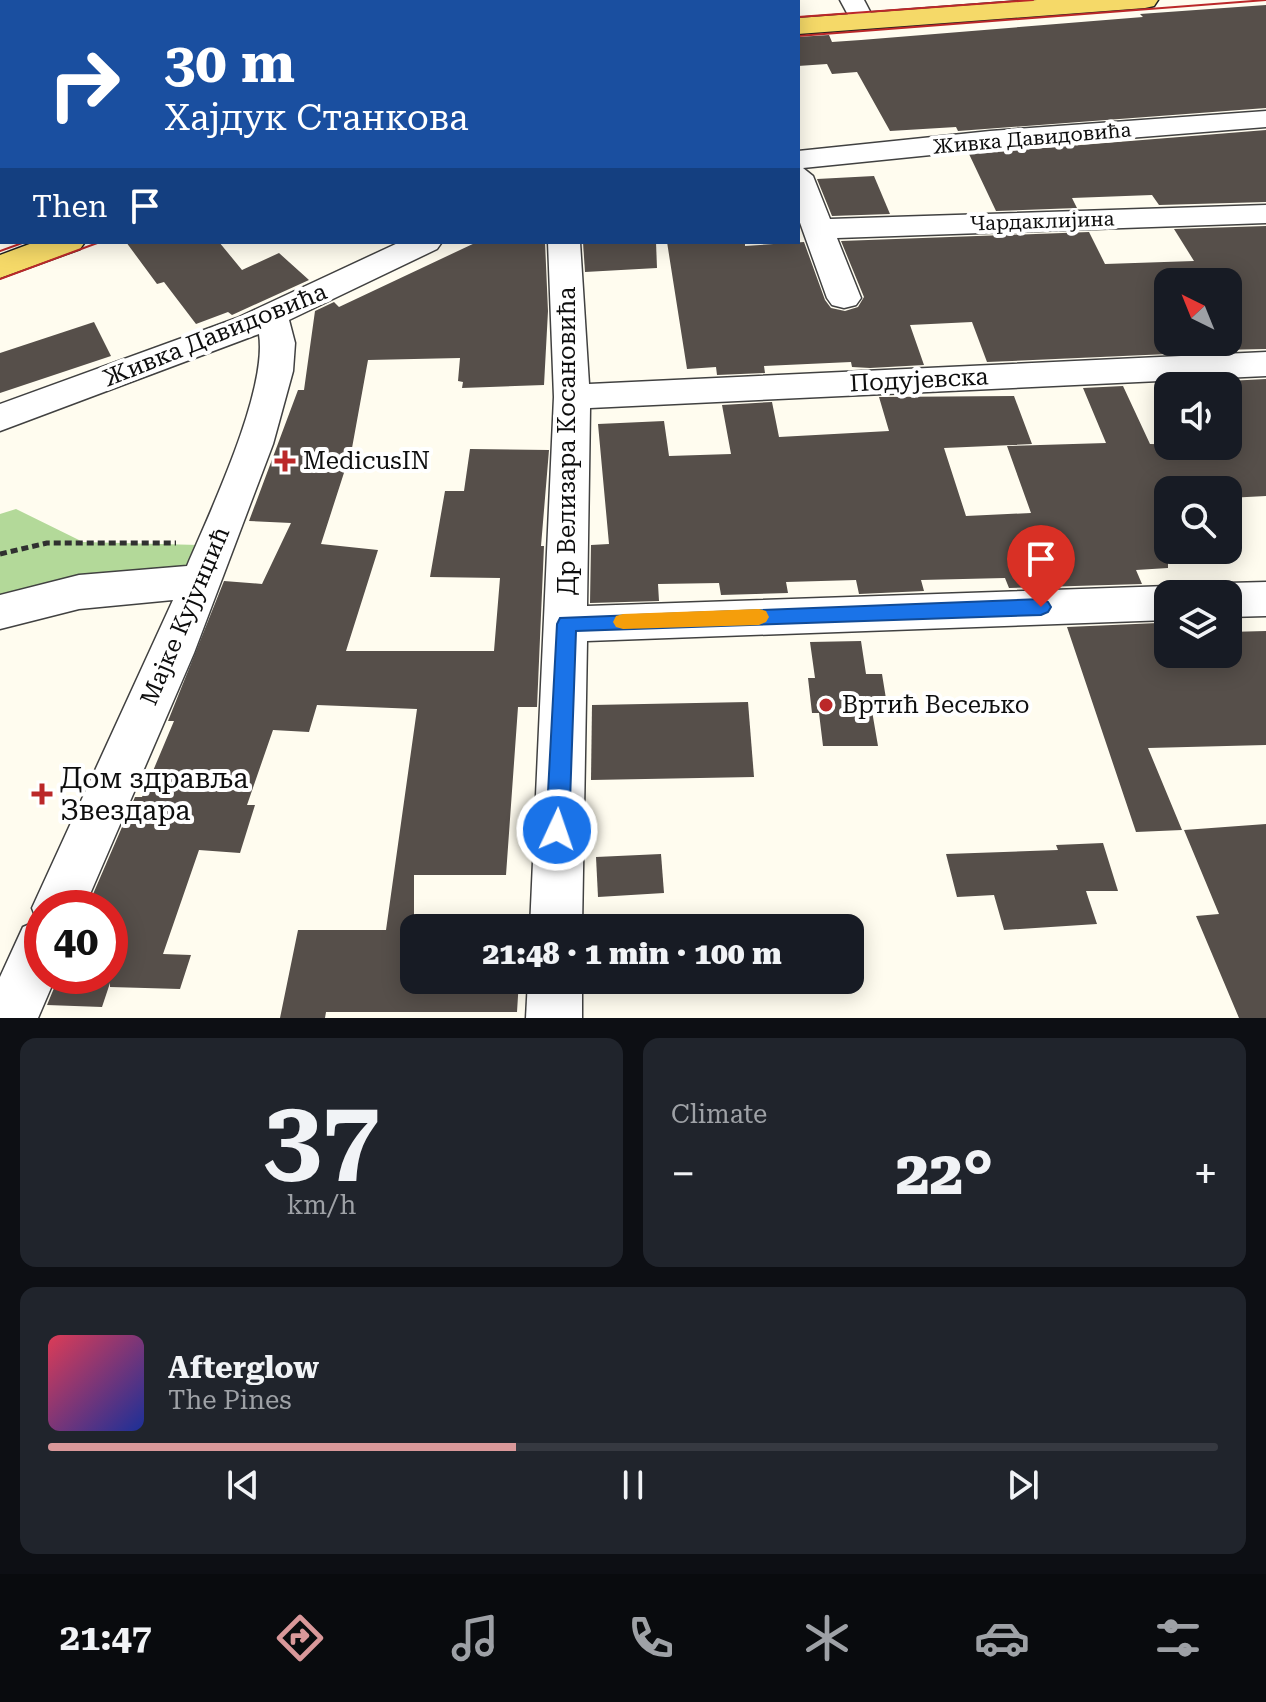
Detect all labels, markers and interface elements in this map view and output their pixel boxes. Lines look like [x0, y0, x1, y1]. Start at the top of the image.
text: 30 m [164, 30, 295, 96]
icon: right [32, 32, 136, 136]
text: Хајдук Станкова [164, 97, 469, 139]
street label: Живка Давидовића [932, 117, 1132, 159]
icon: arrive [123, 184, 167, 228]
text: Then [32, 189, 107, 224]
street label: Чардаклијина [969, 206, 1115, 236]
north arrow [1154, 268, 1242, 356]
map controls [1154, 268, 1242, 668]
street label: Живка Давидовића [99, 277, 331, 393]
street label: Др Велизара Косановића [553, 287, 581, 595]
street label: Подујевска [849, 362, 989, 398]
button: sound [1154, 372, 1242, 460]
place label: MedicusIN [303, 447, 430, 475]
marker: MedicusIN [274, 450, 296, 472]
button: search [1154, 476, 1242, 564]
street label: Мајке Кујунџић [135, 523, 235, 709]
pin [1007, 525, 1075, 607]
icon: arrive [1019, 537, 1063, 581]
button: layers [1154, 580, 1242, 668]
place label: Вртић Весељко [842, 691, 1029, 719]
marker: Вртић Весељко [817, 696, 835, 714]
place label: Дом здравља Звездара [60, 762, 248, 827]
marker: Дом здравља Звездара [31, 783, 53, 805]
position arrow [515, 788, 599, 872]
speed limit sign: 40 [24, 890, 128, 994]
text: 21:48 · 1 min · 100 m [482, 936, 782, 971]
text: 37 [263, 1077, 380, 1198]
text: Climate [671, 1099, 767, 1129]
text: 22° [896, 1138, 993, 1209]
text: − [671, 1148, 696, 1200]
text: + [1193, 1148, 1218, 1200]
text: km/h [287, 1190, 356, 1220]
text: Afterglow [168, 1350, 319, 1385]
text: The Pines [168, 1385, 292, 1415]
icon: previous [221, 1463, 265, 1507]
icon: pause [611, 1463, 655, 1507]
icon: next [1001, 1463, 1045, 1507]
icon: directions [272, 1610, 328, 1666]
icon: music [447, 1610, 503, 1666]
icon: phone [623, 1610, 679, 1666]
icon: climate [799, 1610, 855, 1666]
icon: car [974, 1610, 1030, 1666]
icon: filters [1150, 1610, 1206, 1666]
text: 21:47 [60, 1617, 152, 1659]

